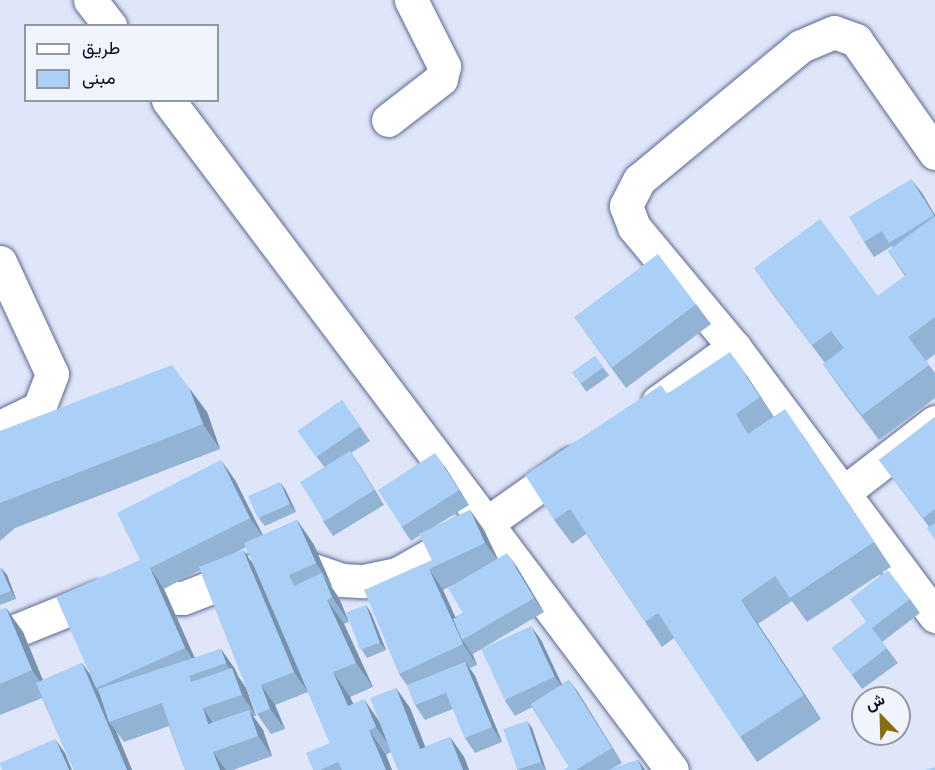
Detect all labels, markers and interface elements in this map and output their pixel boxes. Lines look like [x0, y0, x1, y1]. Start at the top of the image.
legend [24, 24, 219, 102]
text: طريق [82, 35, 120, 60]
text: مبنى [82, 65, 116, 90]
north arrow [851, 686, 911, 746]
text: ش [862, 687, 888, 715]

